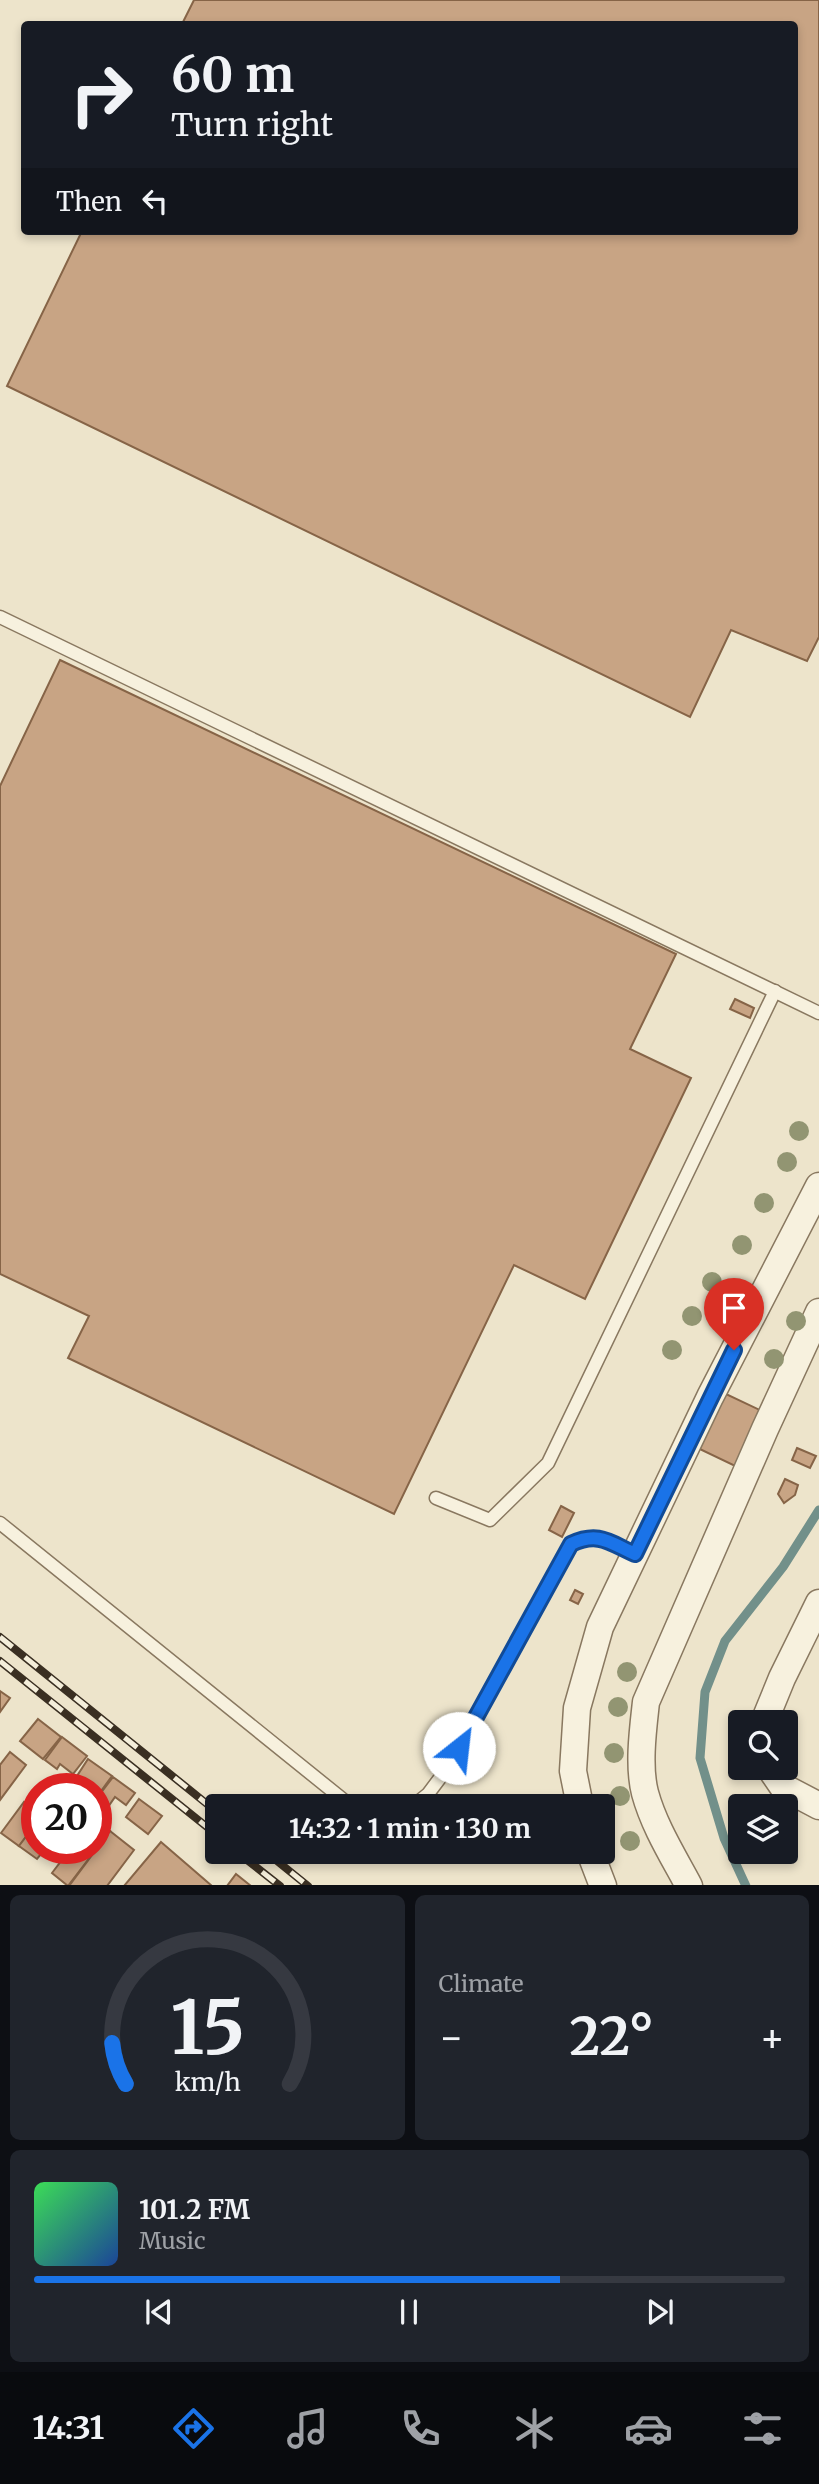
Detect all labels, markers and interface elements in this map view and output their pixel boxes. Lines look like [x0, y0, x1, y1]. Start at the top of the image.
text: 60 m [171, 44, 294, 105]
icon: right [56, 49, 147, 140]
text: Turn right [171, 105, 333, 145]
icon: left [136, 182, 174, 220]
text: Then [56, 185, 122, 218]
pin [704, 1278, 764, 1350]
icon: arrive [715, 1289, 753, 1327]
map controls [728, 1710, 798, 1864]
button: search [728, 1710, 798, 1780]
position arrow [422, 1711, 496, 1785]
speed limit sign: 20 [21, 1773, 112, 1864]
button: layers [728, 1794, 798, 1864]
text: 14:32 · 1 min · 130 m [289, 1812, 531, 1845]
text: Climate [439, 1969, 524, 1998]
text: 15 [170, 1982, 244, 2074]
text: 22° [570, 2004, 654, 2069]
text: − [439, 2014, 464, 2061]
text: + [760, 2014, 785, 2061]
text: km/h [174, 2065, 240, 2097]
text: 101.2 FM [139, 2193, 250, 2226]
text: Music [139, 2226, 206, 2255]
icon: previous [140, 2293, 178, 2331]
icon: pause [390, 2293, 428, 2331]
icon: next [641, 2293, 679, 2331]
icon: directions [169, 2404, 218, 2453]
icon: music [283, 2404, 332, 2453]
icon: phone [396, 2404, 445, 2453]
icon: climate [510, 2404, 559, 2453]
icon: car [624, 2404, 673, 2453]
icon: filters [738, 2404, 787, 2453]
text: 14:31 [32, 2408, 104, 2448]

